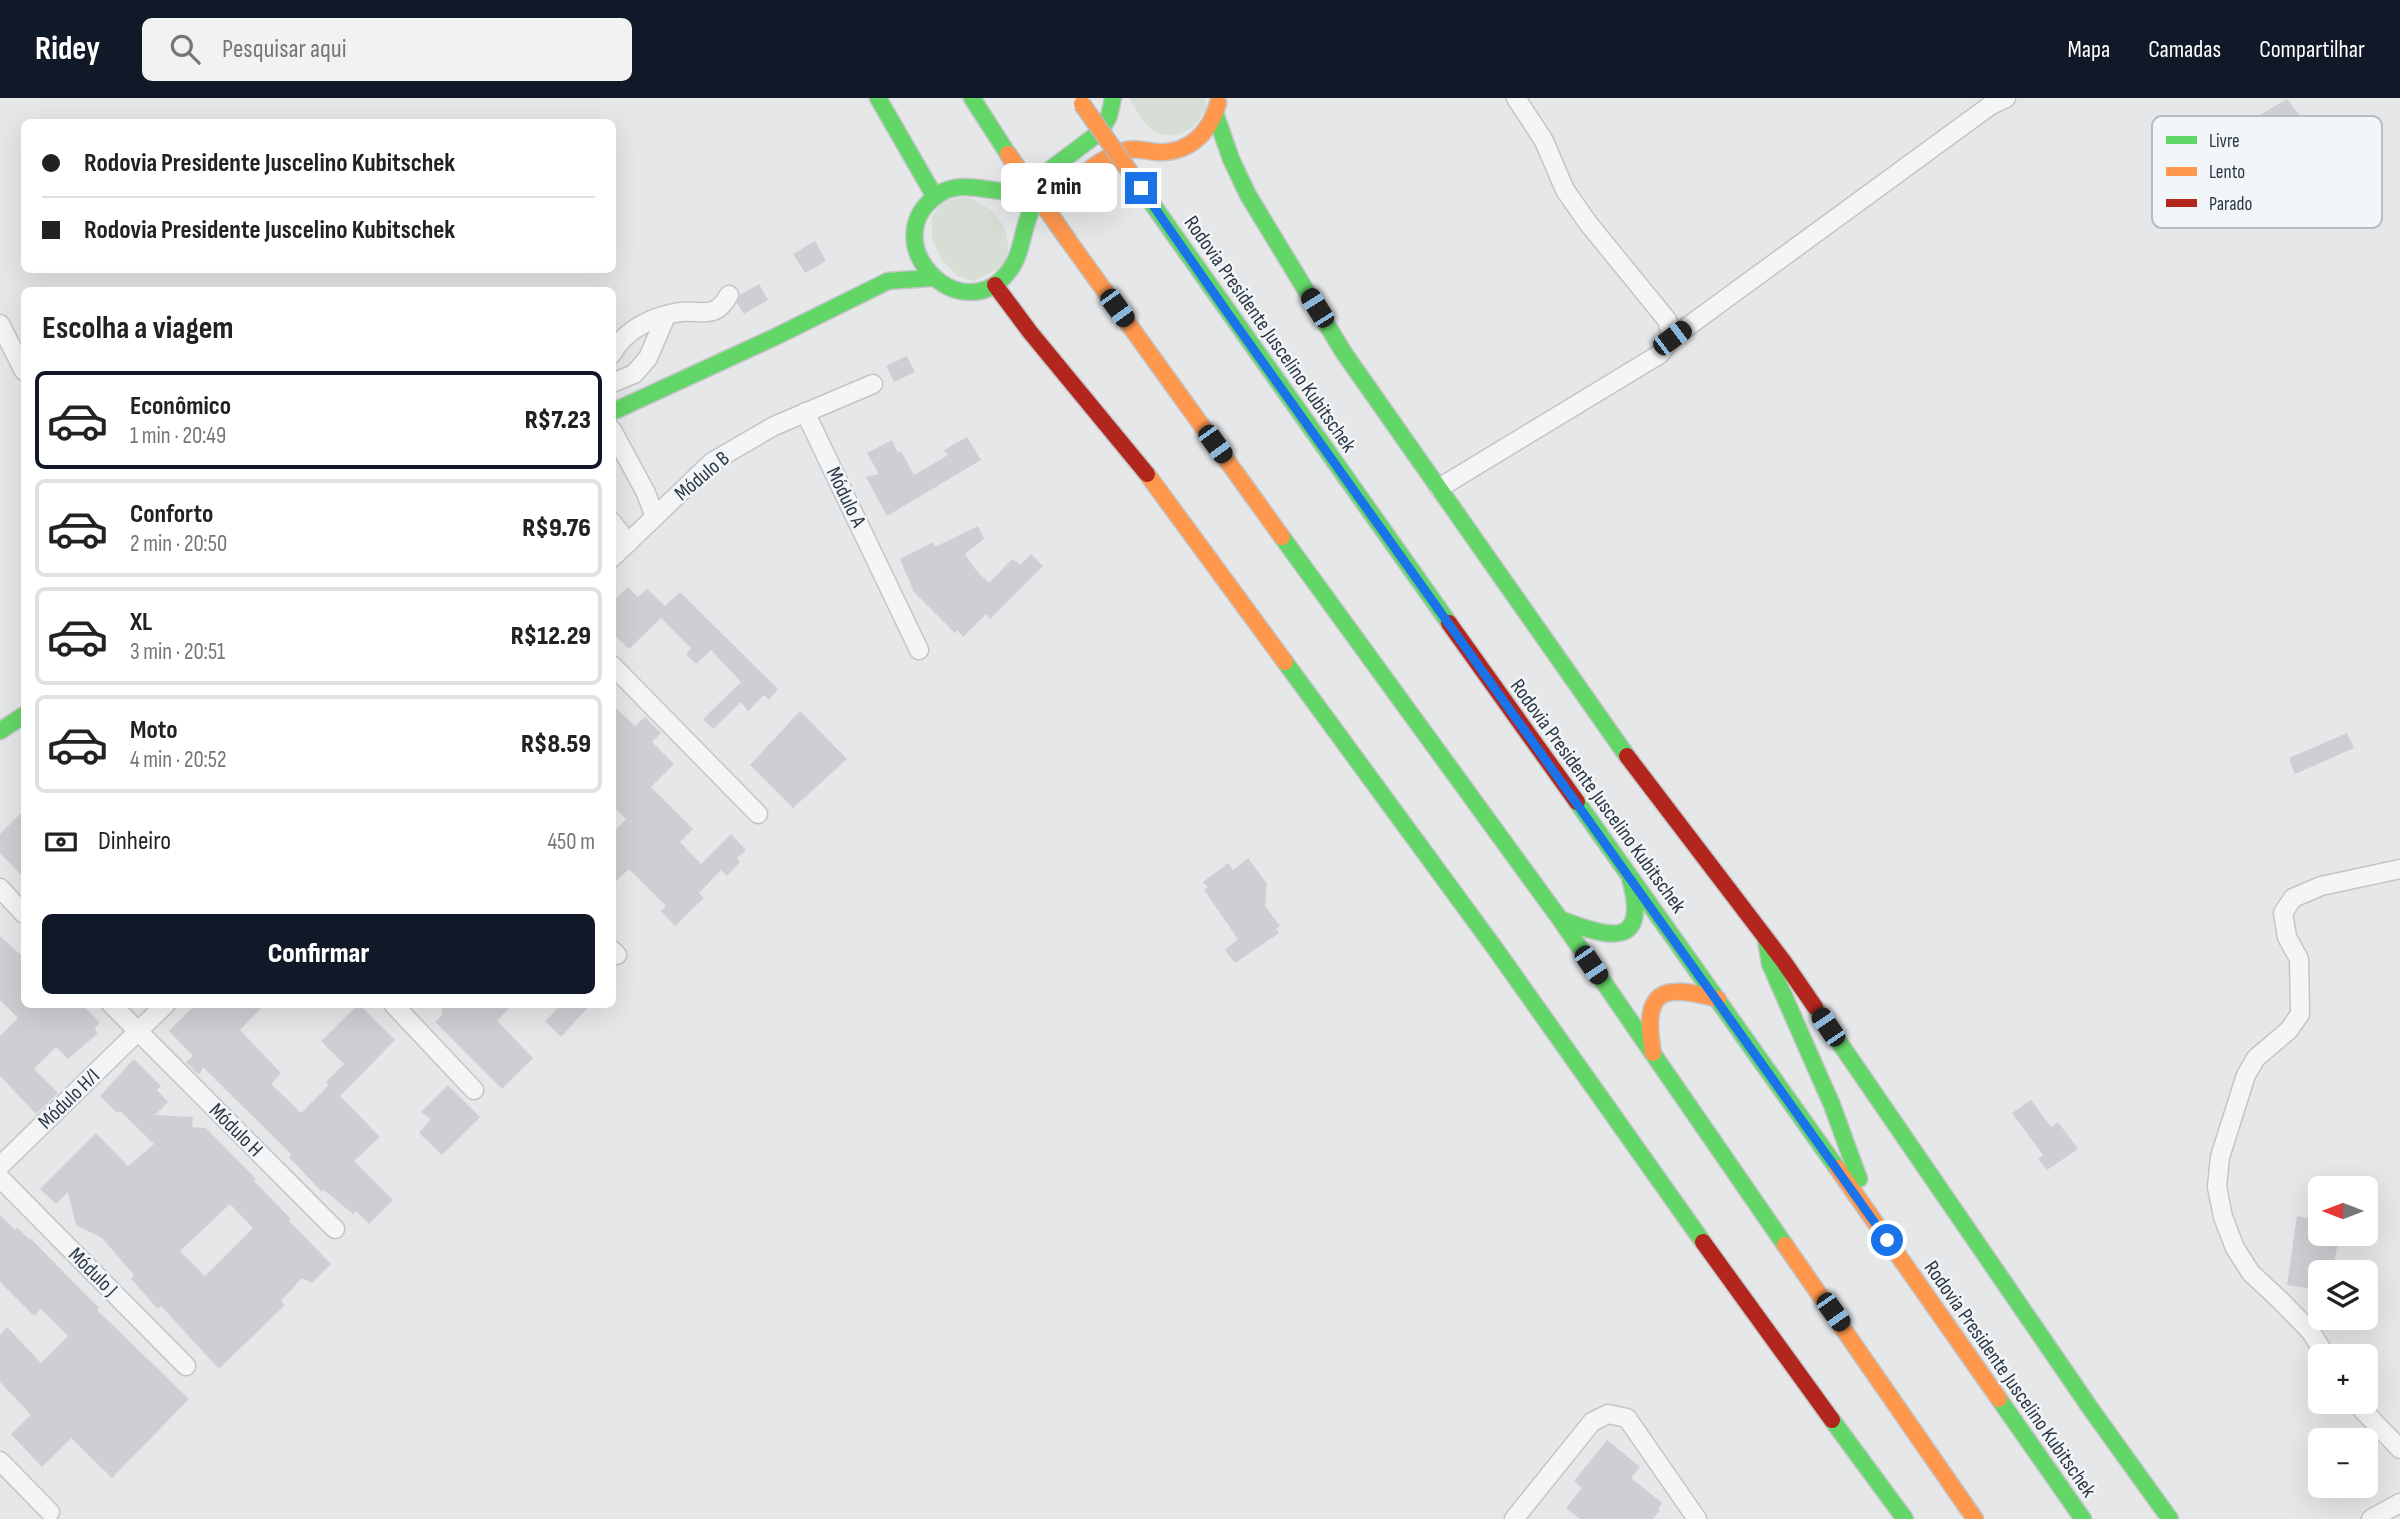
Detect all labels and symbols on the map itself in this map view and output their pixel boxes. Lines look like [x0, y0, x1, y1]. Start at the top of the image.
legend [2152, 116, 2382, 228]
text: Livre [2209, 130, 2240, 153]
text: Lento [2209, 161, 2245, 184]
callout: 2 min [1001, 164, 1116, 212]
route end [1125, 172, 1157, 204]
text: Parado [2209, 193, 2252, 216]
street label: Rodovia Presidente Juscelino Kubitschek [1179, 211, 1361, 457]
car [1097, 285, 1138, 331]
car [1297, 285, 1338, 331]
car [1649, 317, 1696, 359]
car [1195, 421, 1236, 467]
street label: Módulo B [669, 446, 735, 506]
street label: Módulo A [821, 463, 872, 532]
street label: Rodovia Presidente Juscelino Kubitschek [1505, 674, 1691, 918]
car [1571, 942, 1612, 988]
car [1808, 1004, 1849, 1050]
street label: Módulo H/I [33, 1064, 105, 1134]
street label: Módulo H [204, 1098, 268, 1162]
north arrow [2308, 1176, 2378, 1246]
route start [1871, 1224, 1903, 1256]
street label: Módulo J [63, 1242, 123, 1302]
street label: Rodovia Presidente Juscelino Kubitschek [1919, 1256, 2101, 1502]
car [1813, 1289, 1854, 1335]

